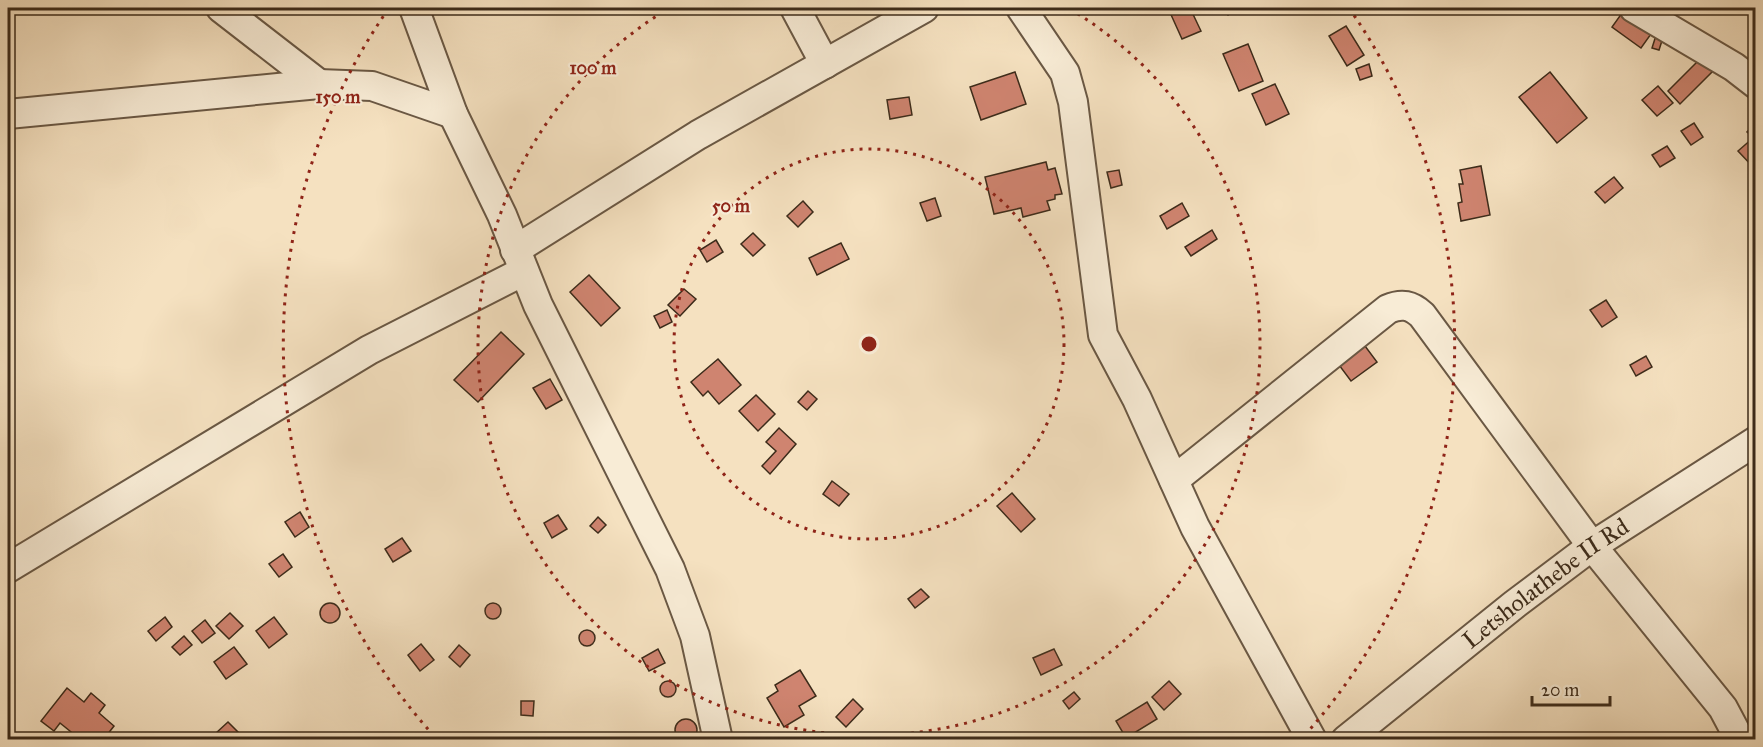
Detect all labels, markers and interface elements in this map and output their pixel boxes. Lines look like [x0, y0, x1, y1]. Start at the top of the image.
text: 100 m [570, 57, 617, 79]
text: 150 m [316, 86, 361, 108]
text: 50 m [712, 195, 751, 217]
centre of rings [859, 334, 879, 354]
street label: Letsholathebe II Rd [1456, 511, 1634, 655]
scale bar [1532, 669, 1610, 707]
text: 20 m [1541, 679, 1579, 701]

